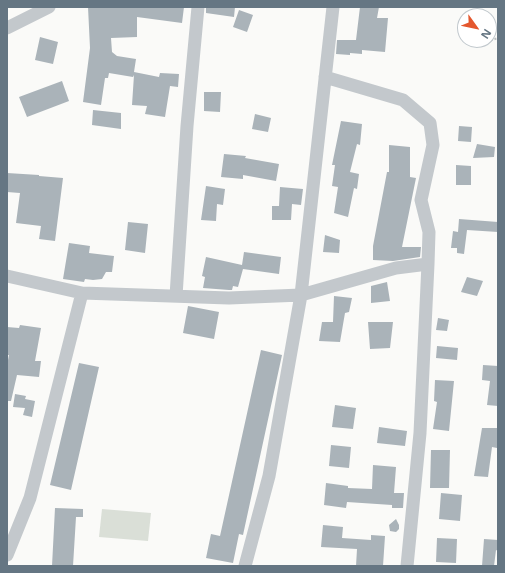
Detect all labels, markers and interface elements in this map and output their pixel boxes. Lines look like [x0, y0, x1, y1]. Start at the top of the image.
north arrow [457, 8, 497, 48]
text: N [478, 26, 495, 42]

